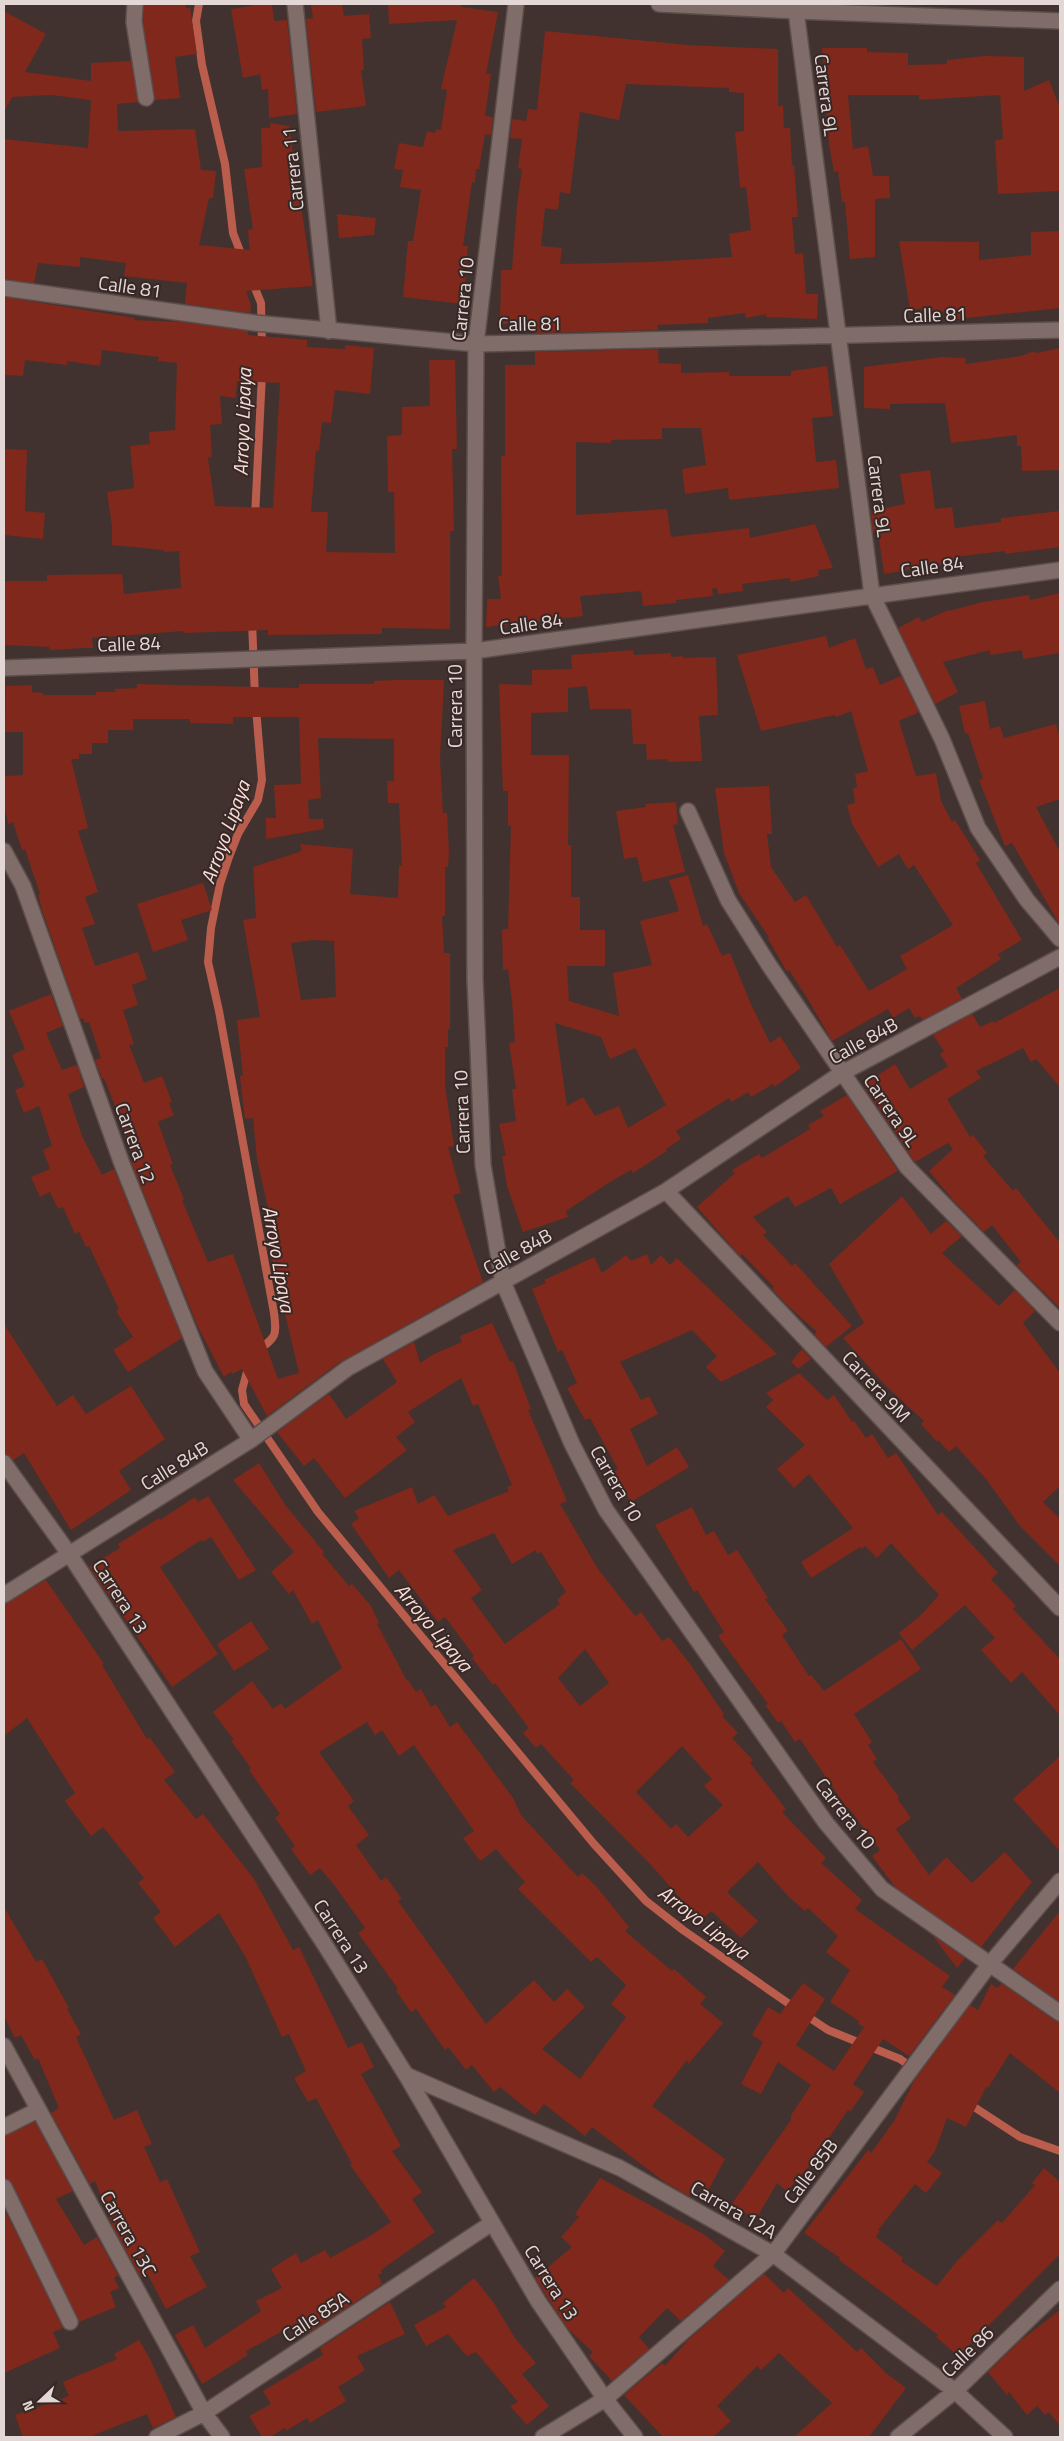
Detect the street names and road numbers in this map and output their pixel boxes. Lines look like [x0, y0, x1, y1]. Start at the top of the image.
street label: Carrera 9L [808, 52, 846, 138]
street label: Carrera 11 [273, 126, 311, 212]
street label: Carrera 10 [443, 256, 481, 342]
street label: Calle 81 [96, 267, 164, 305]
street label: Calle 81 [903, 298, 967, 330]
street label: Calle 81 [498, 308, 562, 338]
street label: Carrera 9L [861, 453, 899, 539]
street label: Calle 84 [898, 547, 966, 585]
street label: Calle 84 [497, 604, 565, 642]
street label: Calle 84 [97, 627, 161, 659]
street label: Carrera 10 [440, 664, 469, 748]
street label: Calle 84B [823, 1009, 903, 1071]
street label: Carrera 9L [857, 1068, 927, 1152]
street label: Carrera 10 [445, 1070, 477, 1154]
street label: Carrera 12 [108, 1099, 164, 1187]
street label: Calle 84B [477, 1220, 557, 1282]
street label: Carrera 9M [836, 1343, 918, 1429]
street label: Calle 84B [134, 1433, 214, 1497]
street label: Carrera 10 [583, 1439, 651, 1527]
street label: Carrera 13 [86, 1553, 156, 1639]
street label: Carrera 10 [809, 1771, 883, 1855]
street label: Carrera 13 [307, 1893, 377, 1979]
street label: Calle 85B [776, 2132, 844, 2210]
street label: Carrera 12A [685, 2173, 783, 2245]
street label: Carrera 13C [93, 2185, 165, 2281]
street label: Carrera 13 [517, 2239, 587, 2325]
street label: Calle 85A [276, 2283, 354, 2349]
street label: Calle 86 [934, 2318, 1000, 2384]

